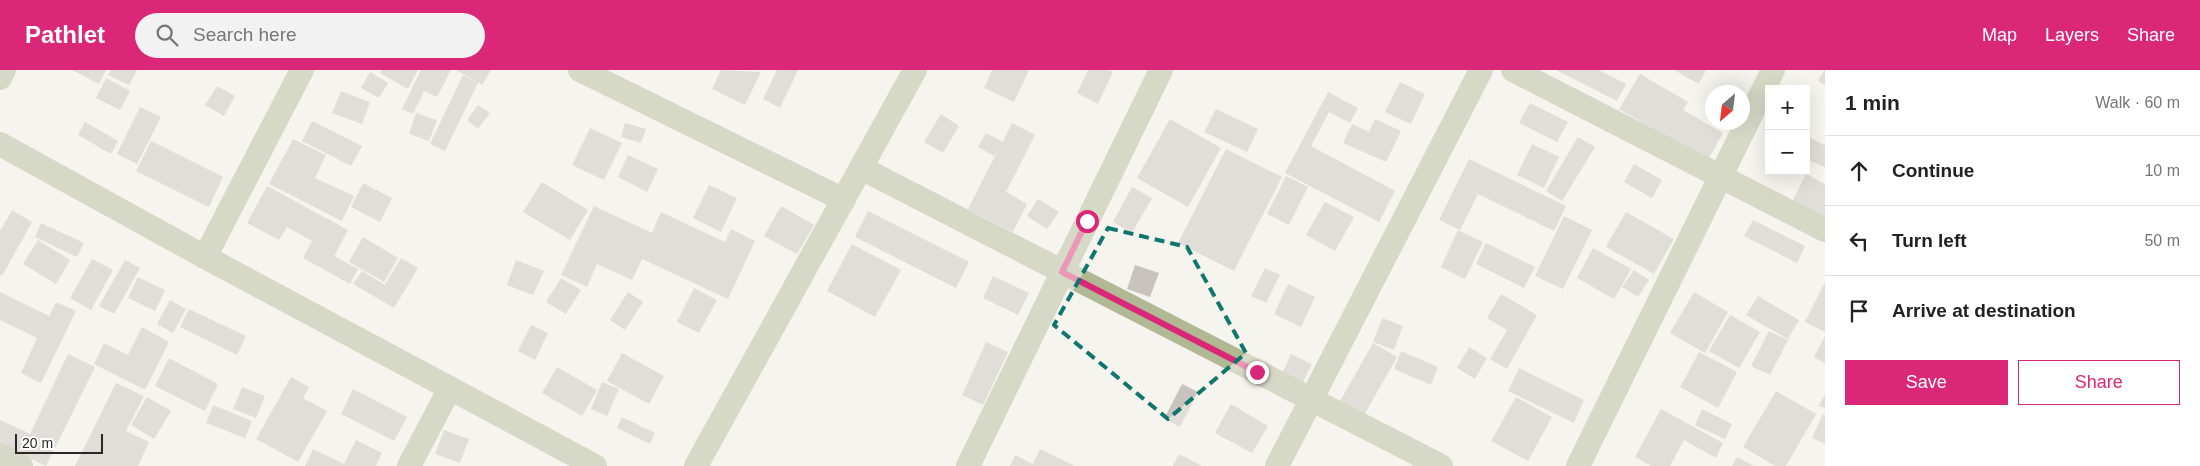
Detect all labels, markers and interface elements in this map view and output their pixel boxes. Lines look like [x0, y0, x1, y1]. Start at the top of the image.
search box [135, 13, 485, 58]
text: Pathlet [25, 21, 105, 48]
icon: search [153, 21, 181, 49]
text: Search here [193, 24, 297, 45]
text: Map [1982, 25, 2017, 45]
text: Layers [2045, 25, 2099, 45]
text: Share [2127, 25, 2175, 45]
north arrow [1705, 85, 1750, 130]
map controls [1765, 85, 1810, 175]
button: + [1765, 85, 1810, 130]
text: 1 min [1845, 91, 1900, 114]
text: Walk · 60 m [2095, 94, 2180, 111]
button: − [1765, 130, 1810, 175]
icon: ahead [1845, 157, 1873, 185]
text: Continue [1892, 160, 1974, 181]
text: 10 m [2144, 162, 2180, 179]
route start [1076, 210, 1099, 233]
icon: left [1845, 227, 1873, 255]
text: Turn left [1892, 230, 1967, 251]
text: 50 m [2144, 232, 2180, 249]
icon: arrive [1845, 297, 1873, 325]
text: Arrive at destination [1892, 300, 2076, 321]
button: Save [1845, 360, 2008, 405]
button: Share [2018, 360, 2180, 405]
route end [1246, 361, 1269, 384]
scale bar [15, 431, 102, 454]
text: 20 m [22, 435, 53, 451]

